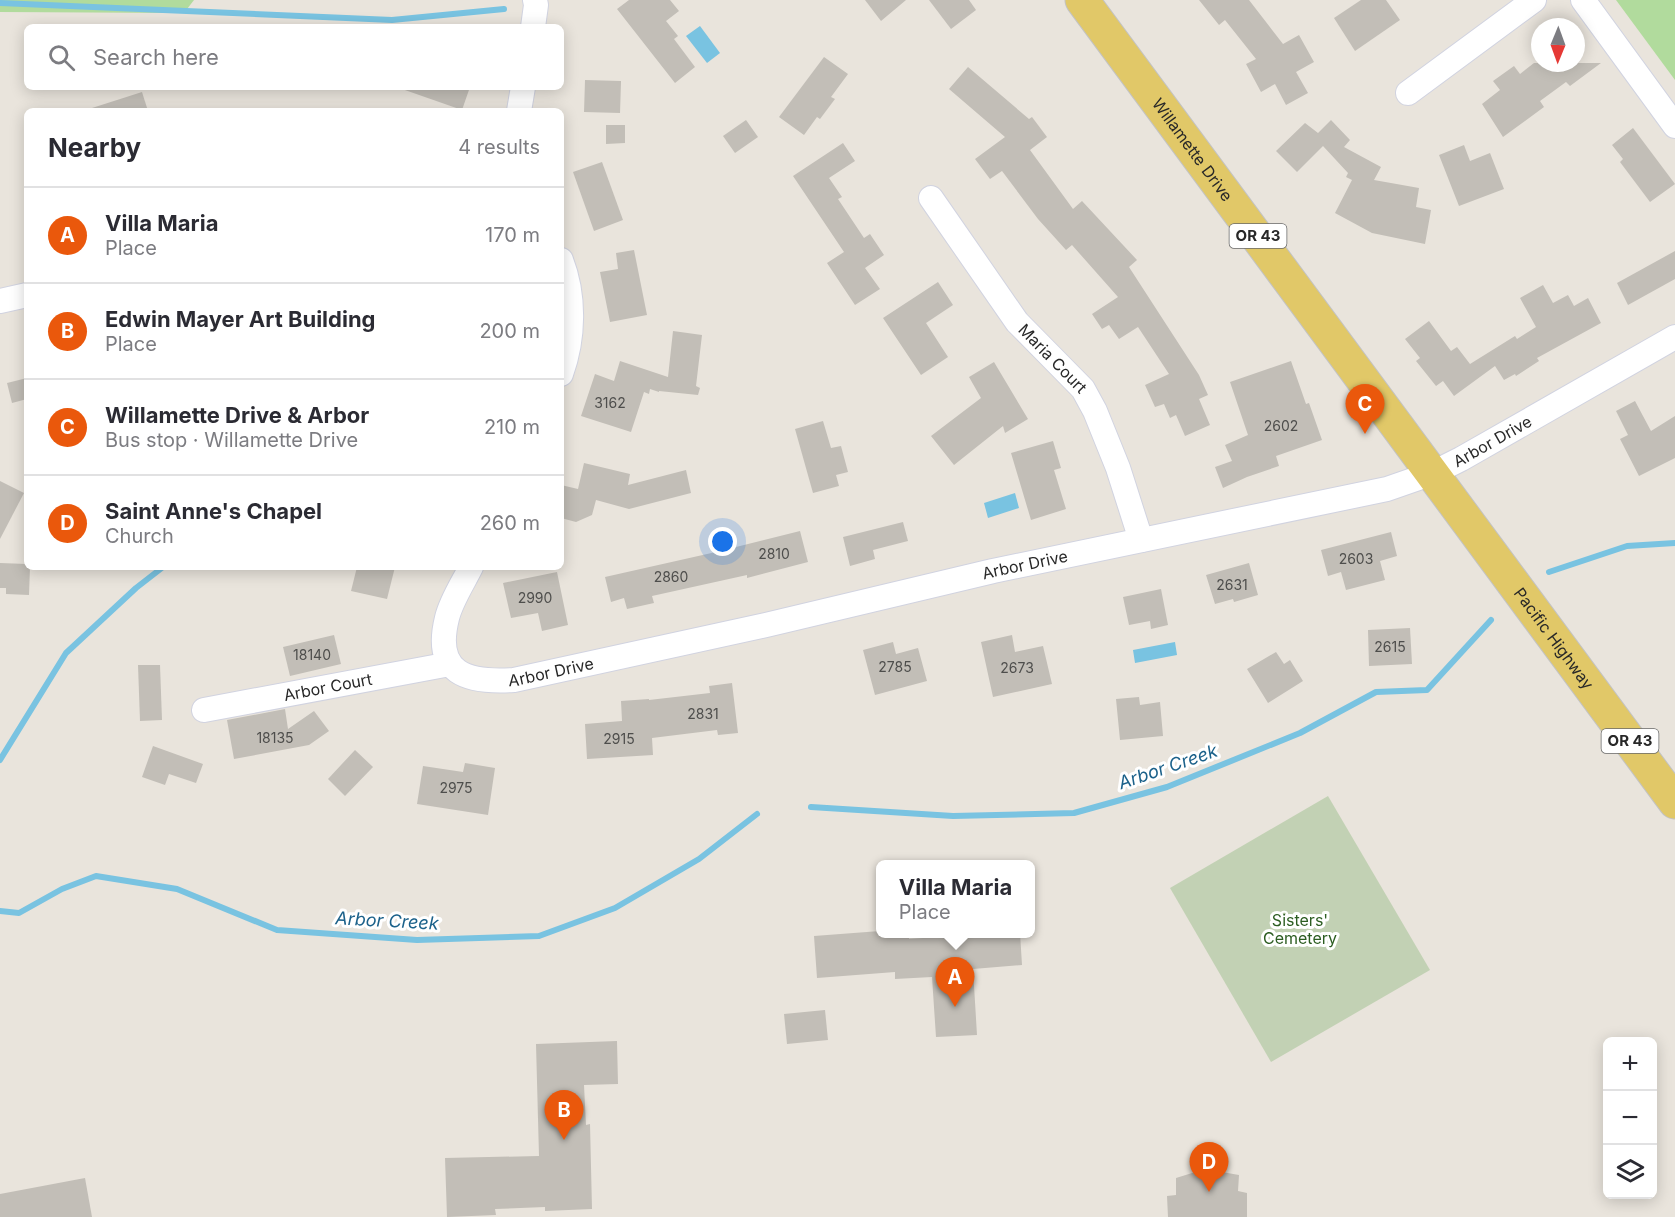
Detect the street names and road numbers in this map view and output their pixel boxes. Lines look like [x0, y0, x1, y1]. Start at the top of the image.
street label: Willamette Drive [1148, 94, 1237, 205]
road number: OR 43 [1230, 224, 1286, 248]
street label: Maria Court [1014, 320, 1091, 397]
street label: Arbor Drive [1450, 411, 1535, 471]
street label: Arbor Drive [980, 546, 1069, 583]
street label: Pacific Highway [1510, 584, 1598, 693]
street label: Arbor Drive [508, 653, 595, 690]
street label: Arbor Court [282, 669, 374, 705]
road number: OR 43 [1602, 729, 1658, 753]

